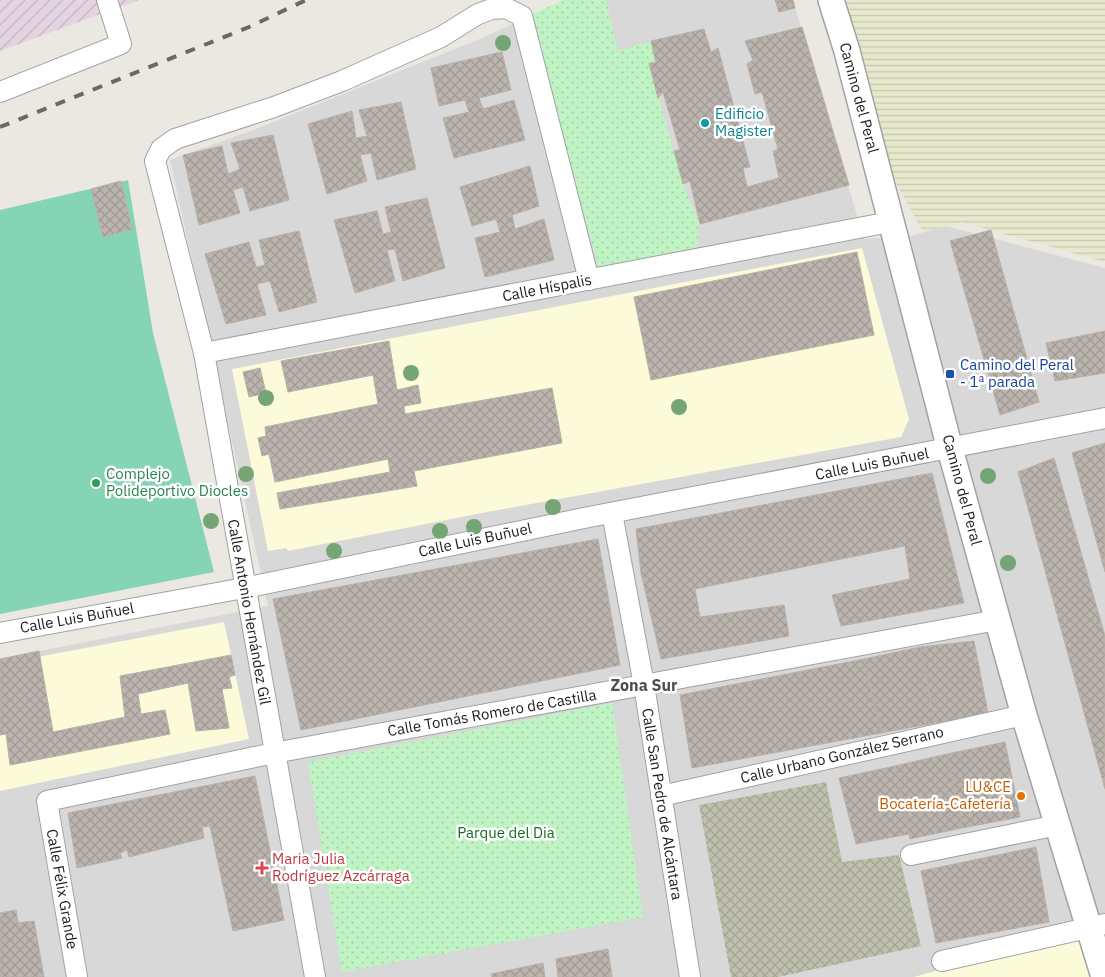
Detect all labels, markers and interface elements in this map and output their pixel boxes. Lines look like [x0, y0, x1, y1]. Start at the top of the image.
street label: Camino del Peral [836, 40, 883, 155]
place label: Edificio Magister [715, 104, 774, 140]
marker: Edificio Magister [699, 117, 711, 129]
street label: Calle Híspalis [501, 270, 593, 305]
place label: Camino del Peral - 1ª parada [960, 355, 1074, 391]
marker: Camino del Peral - 1ª parada [944, 368, 956, 380]
street label: Camino del Peral [939, 432, 986, 547]
street label: Calle Luis Buñuel [813, 443, 930, 484]
place label: Complejo Polideportivo Diocles [106, 464, 248, 500]
marker: Complejo Polideportivo Diocles [90, 477, 102, 489]
street label: Calle Antonio Hernández Gil [224, 518, 275, 706]
street label: Calle Luis Buñuel [417, 518, 533, 561]
street label: Calle Luis Buñuel [18, 598, 135, 637]
district label: Zona Sur [610, 675, 678, 695]
street label: Calle Tomás Romero de Castilla [386, 685, 598, 740]
street label: Calle San Pedro de Alcántara [638, 707, 687, 901]
street label: Calle Urbano González Serrano [738, 722, 945, 787]
place label: LU&CE Bocatería-Cafetería [879, 777, 1011, 813]
marker: LU&CE Bocatería-Cafetería [1015, 790, 1027, 802]
park label: Parque del Dia [457, 823, 555, 842]
street label: Calle Félix Grande [43, 827, 82, 951]
place label: Maria Julia Rodríguez Azcárraga [272, 849, 410, 885]
marker: Maria Julia Rodríguez Azcárraga [256, 862, 268, 874]

